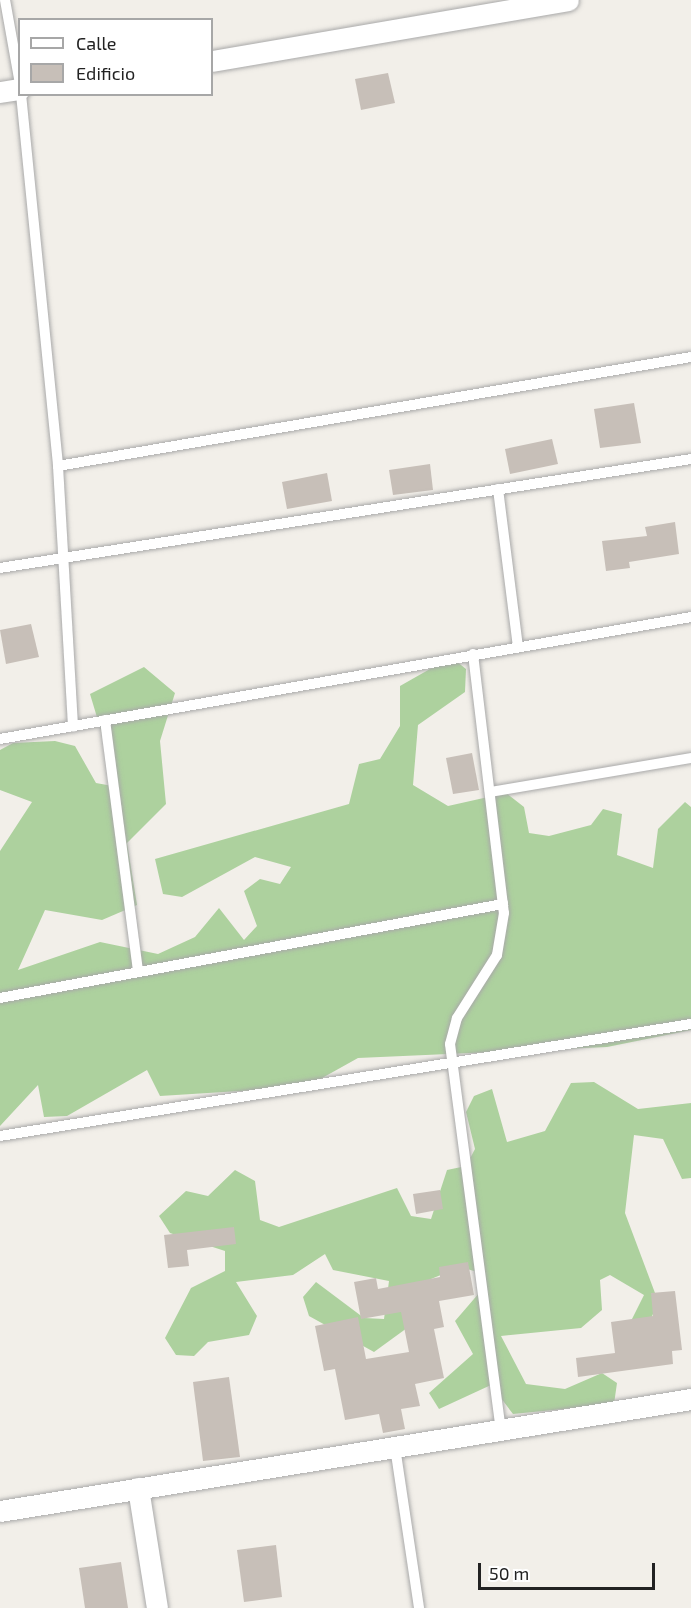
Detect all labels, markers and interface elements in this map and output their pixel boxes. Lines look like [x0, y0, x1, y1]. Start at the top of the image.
legend [18, 18, 213, 96]
text: Calle [76, 32, 117, 54]
text: Edificio [76, 62, 135, 84]
scale bar [481, 1551, 658, 1589]
text: 50 m [489, 1562, 529, 1584]

